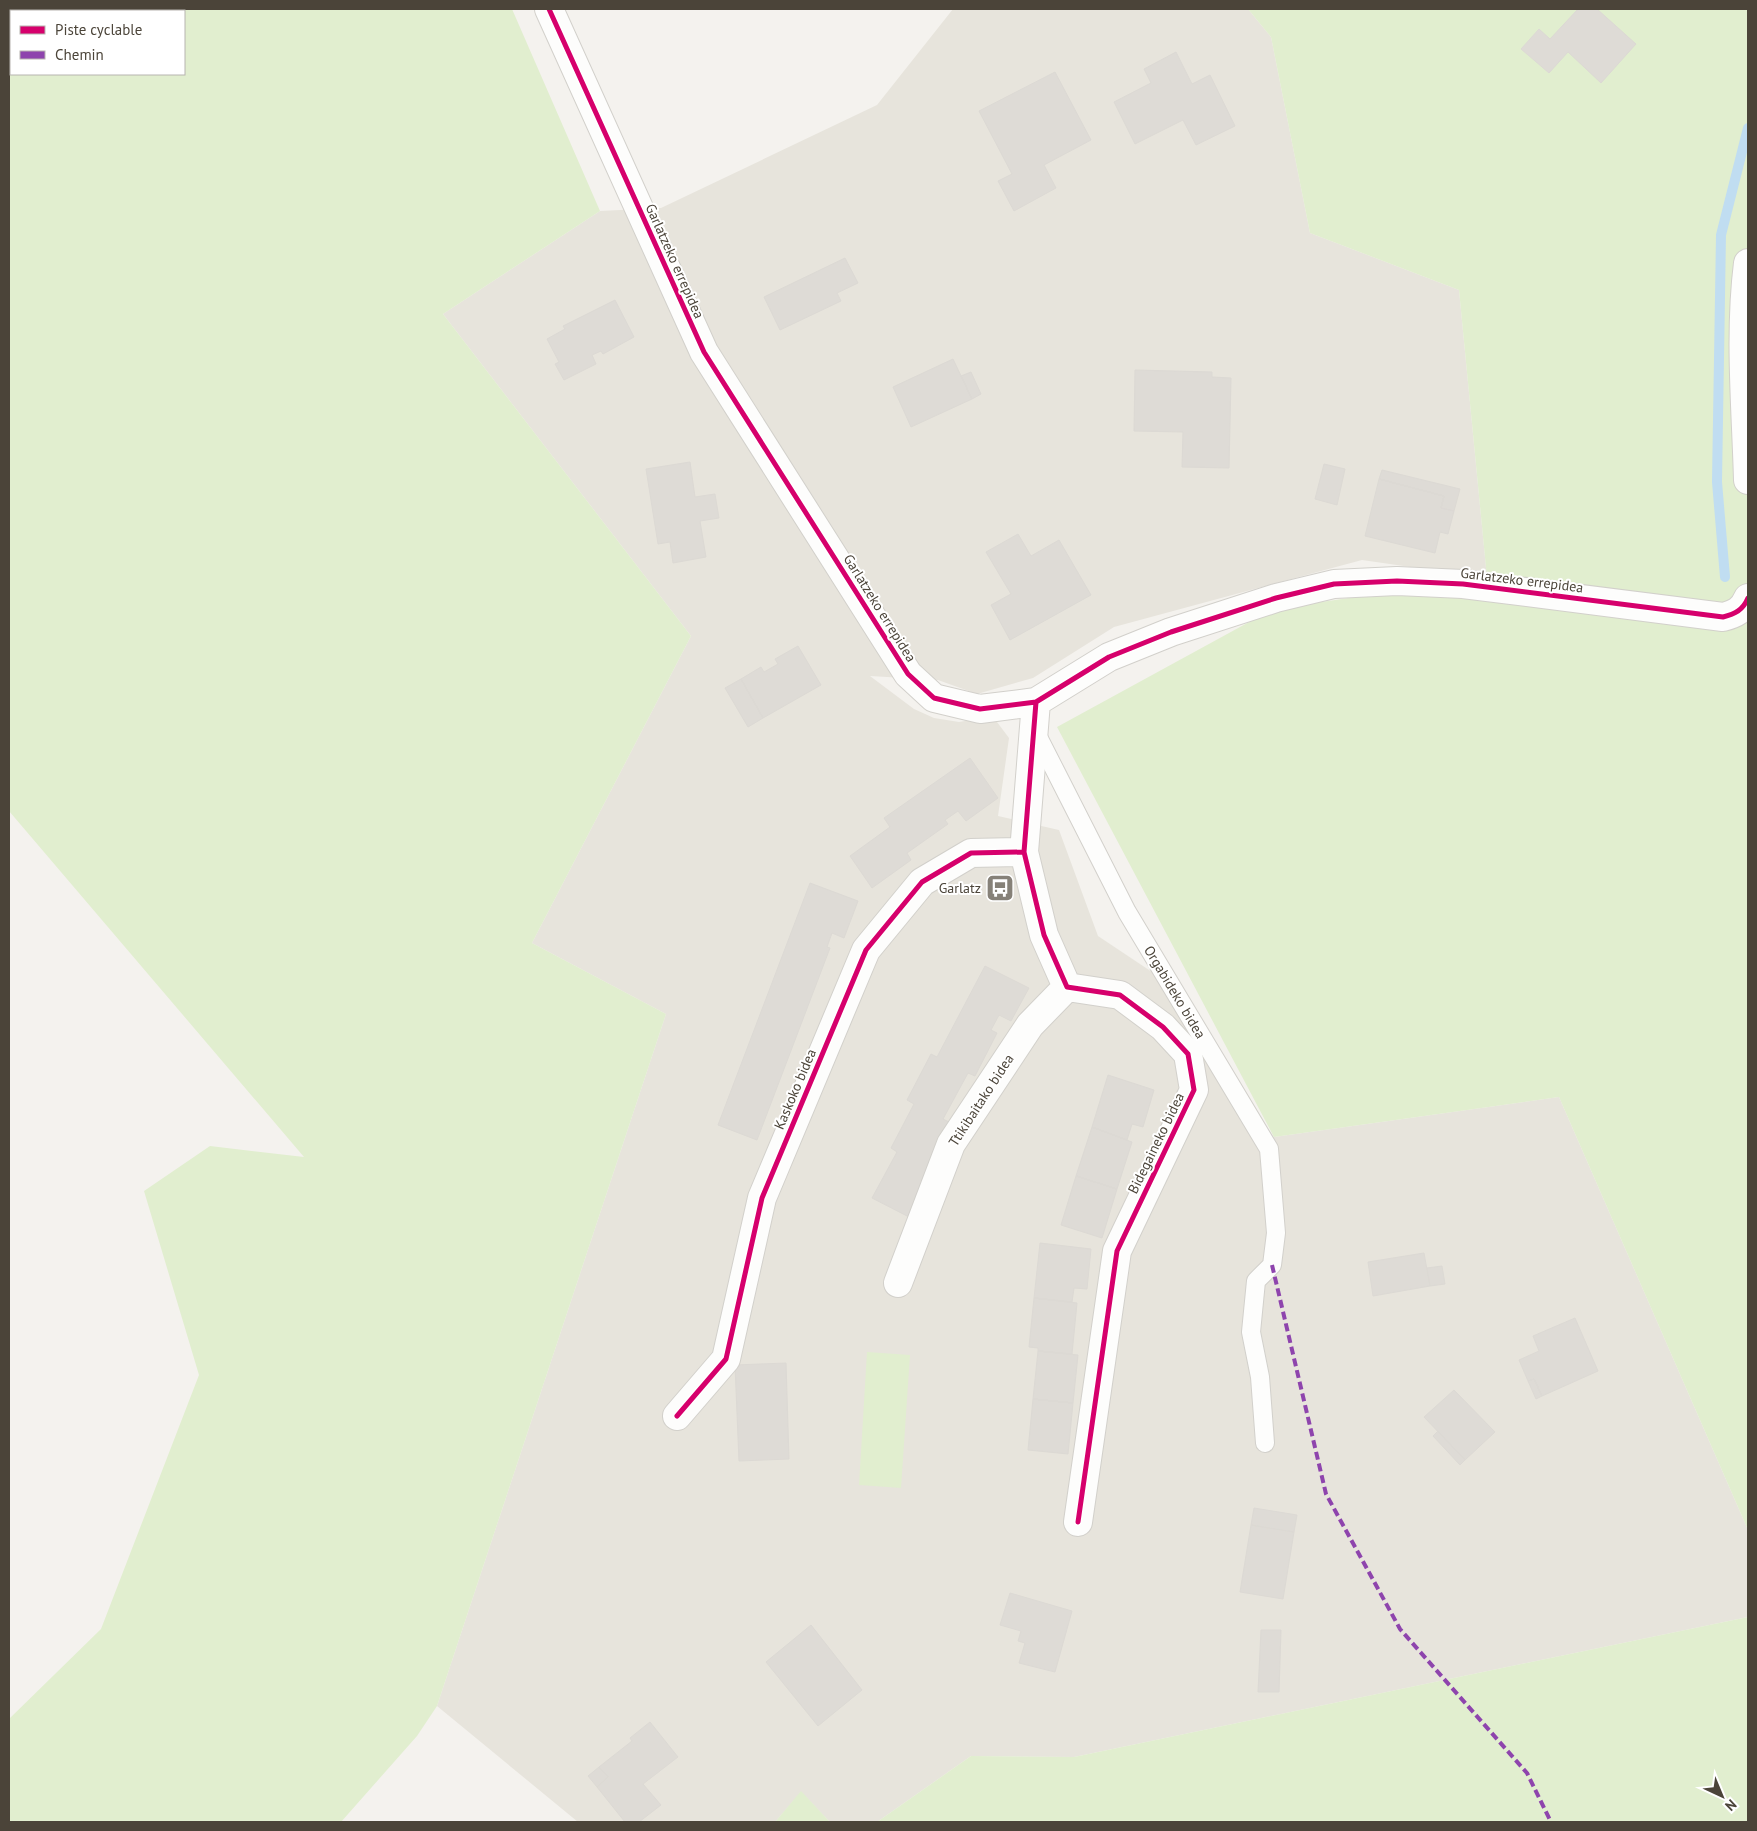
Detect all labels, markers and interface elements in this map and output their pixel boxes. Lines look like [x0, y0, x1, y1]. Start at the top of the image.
legend [10, 10, 185, 75]
text: Piste cyclable [55, 20, 142, 39]
text: Chemin [55, 45, 104, 64]
street label: Garlatzeko errepidea [642, 201, 708, 321]
street label: Garlatzeko errepidea [840, 551, 920, 665]
street label: Garlatzeko errepidea [1460, 564, 1585, 596]
bus stop icon: Garlatz [985, 873, 1015, 903]
place label: Garlatz [939, 879, 981, 897]
street label: Orgabideko bidea [1140, 942, 1210, 1042]
street label: Kaskoko bidea [770, 1046, 820, 1132]
street label: Ttikibaitako bidea [944, 1050, 1018, 1150]
street label: Bidegaineko bidea [1124, 1090, 1188, 1196]
north arrow [1697, 1771, 1747, 1821]
text: N [1721, 1796, 1741, 1815]

